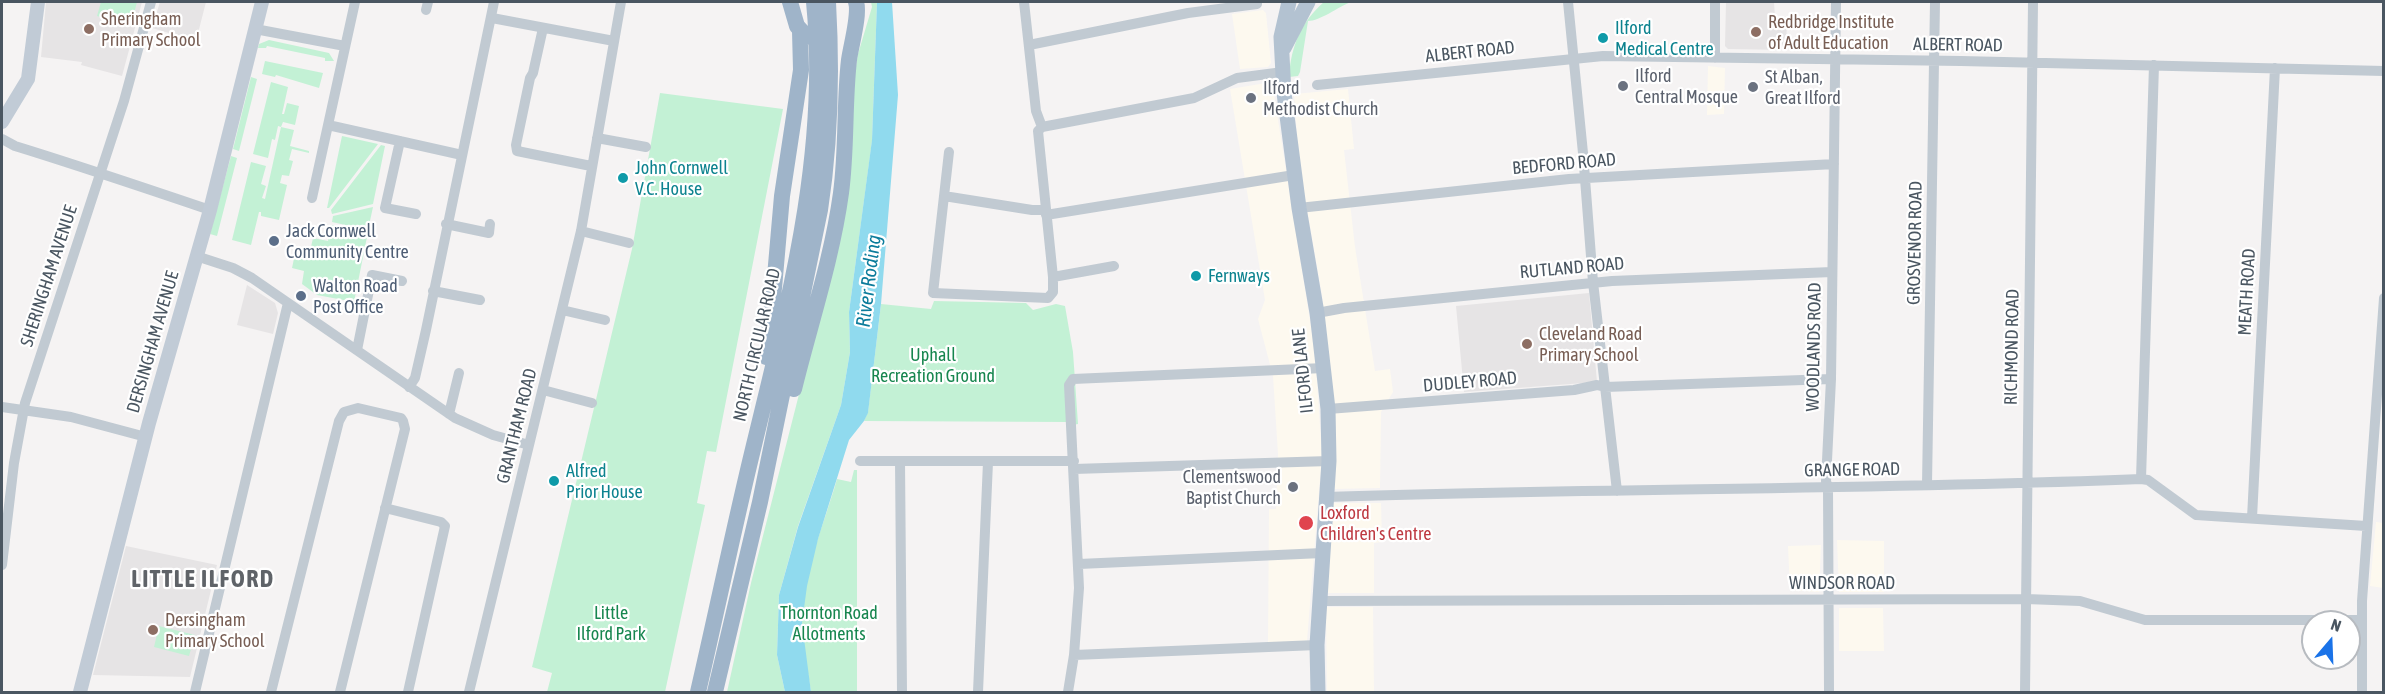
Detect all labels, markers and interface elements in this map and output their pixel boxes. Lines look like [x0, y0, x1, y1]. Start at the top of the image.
place label: Sheringham Primary School [101, 8, 200, 50]
place label: Redbridge Institute of Adult Education [1768, 11, 1894, 54]
place label: Ilford Medical Centre [1615, 17, 1714, 60]
marker: Sheringham Primary School [82, 22, 96, 36]
marker: Redbridge Institute of Adult Education [1749, 25, 1763, 39]
marker: Ilford Medical Centre [1596, 31, 1610, 45]
street label: ALBERT ROAD [1913, 33, 2003, 57]
street label: ALBERT ROAD [1424, 37, 1516, 67]
place label: Ilford Central Mosque [1635, 65, 1738, 107]
place label: St Alban, Great Ilford [1765, 66, 1841, 109]
place label: Ilford Methodist Church [1263, 77, 1379, 119]
marker: Ilford Central Mosque [1616, 79, 1630, 93]
marker: St Alban, Great Ilford [1746, 80, 1760, 94]
marker: Ilford Methodist Church [1244, 91, 1258, 105]
street label: BEDFORD ROAD [1511, 149, 1617, 179]
place label: John Cornwell V.C. House [635, 157, 728, 200]
marker: John Cornwell V.C. House [616, 171, 630, 185]
street label: GROSVENOR ROAD [1903, 181, 1927, 305]
street label: SHERINGHAM AVENUE [16, 203, 82, 349]
place label: Jack Cornwell Community Centre [286, 220, 409, 262]
water label: River Roding [851, 233, 887, 329]
marker: Jack Cornwell Community Centre [267, 234, 281, 248]
street label: MEATH ROAD [2234, 248, 2260, 336]
street label: RUTLAND ROAD [1519, 253, 1625, 283]
place label: Fernways [1208, 265, 1270, 287]
street label: NORTH CIRCULAR ROAD [729, 266, 785, 424]
street label: DERSINGHAM AVENUE [122, 269, 184, 415]
marker: Fernways [1189, 269, 1203, 283]
place label: Walton Road Post Office [313, 275, 398, 318]
street label: WOODLANDS ROAD [1802, 282, 1826, 412]
marker: Walton Road Post Office [294, 289, 308, 303]
street label: RICHMOND ROAD [2000, 289, 2024, 405]
place label: Cleveland Road Primary School [1539, 323, 1642, 366]
street label: ILFORD LANE [1288, 328, 1318, 414]
marker: Cleveland Road Primary School [1520, 337, 1534, 351]
park label: Uphall Recreation Ground [871, 344, 995, 386]
street label: GRANTHAM ROAD [492, 366, 542, 486]
street label: DUDLEY ROAD [1422, 367, 1518, 397]
street label: GRANGE ROAD [1804, 458, 1900, 482]
place label: Alfred Prior House [566, 460, 643, 502]
place label: Clementswood Baptist Church [1183, 466, 1281, 508]
marker: Alfred Prior House [547, 474, 561, 488]
marker: Clementswood Baptist Church [1286, 480, 1300, 494]
place label: Loxford Children's Centre [1320, 502, 1431, 544]
marker: Loxford Children's Centre [1297, 514, 1315, 532]
district label: LITTLE ILFORD [131, 565, 275, 593]
street label: WINDSOR ROAD [1789, 572, 1895, 594]
park label: Little Ilford Park [576, 602, 646, 644]
park label: Thornton Road Allotments [780, 602, 878, 644]
place label: Dersingham Primary School [165, 609, 264, 652]
north arrow [2301, 610, 2361, 670]
text: N [2329, 615, 2344, 635]
marker: Dersingham Primary School [146, 623, 160, 637]

